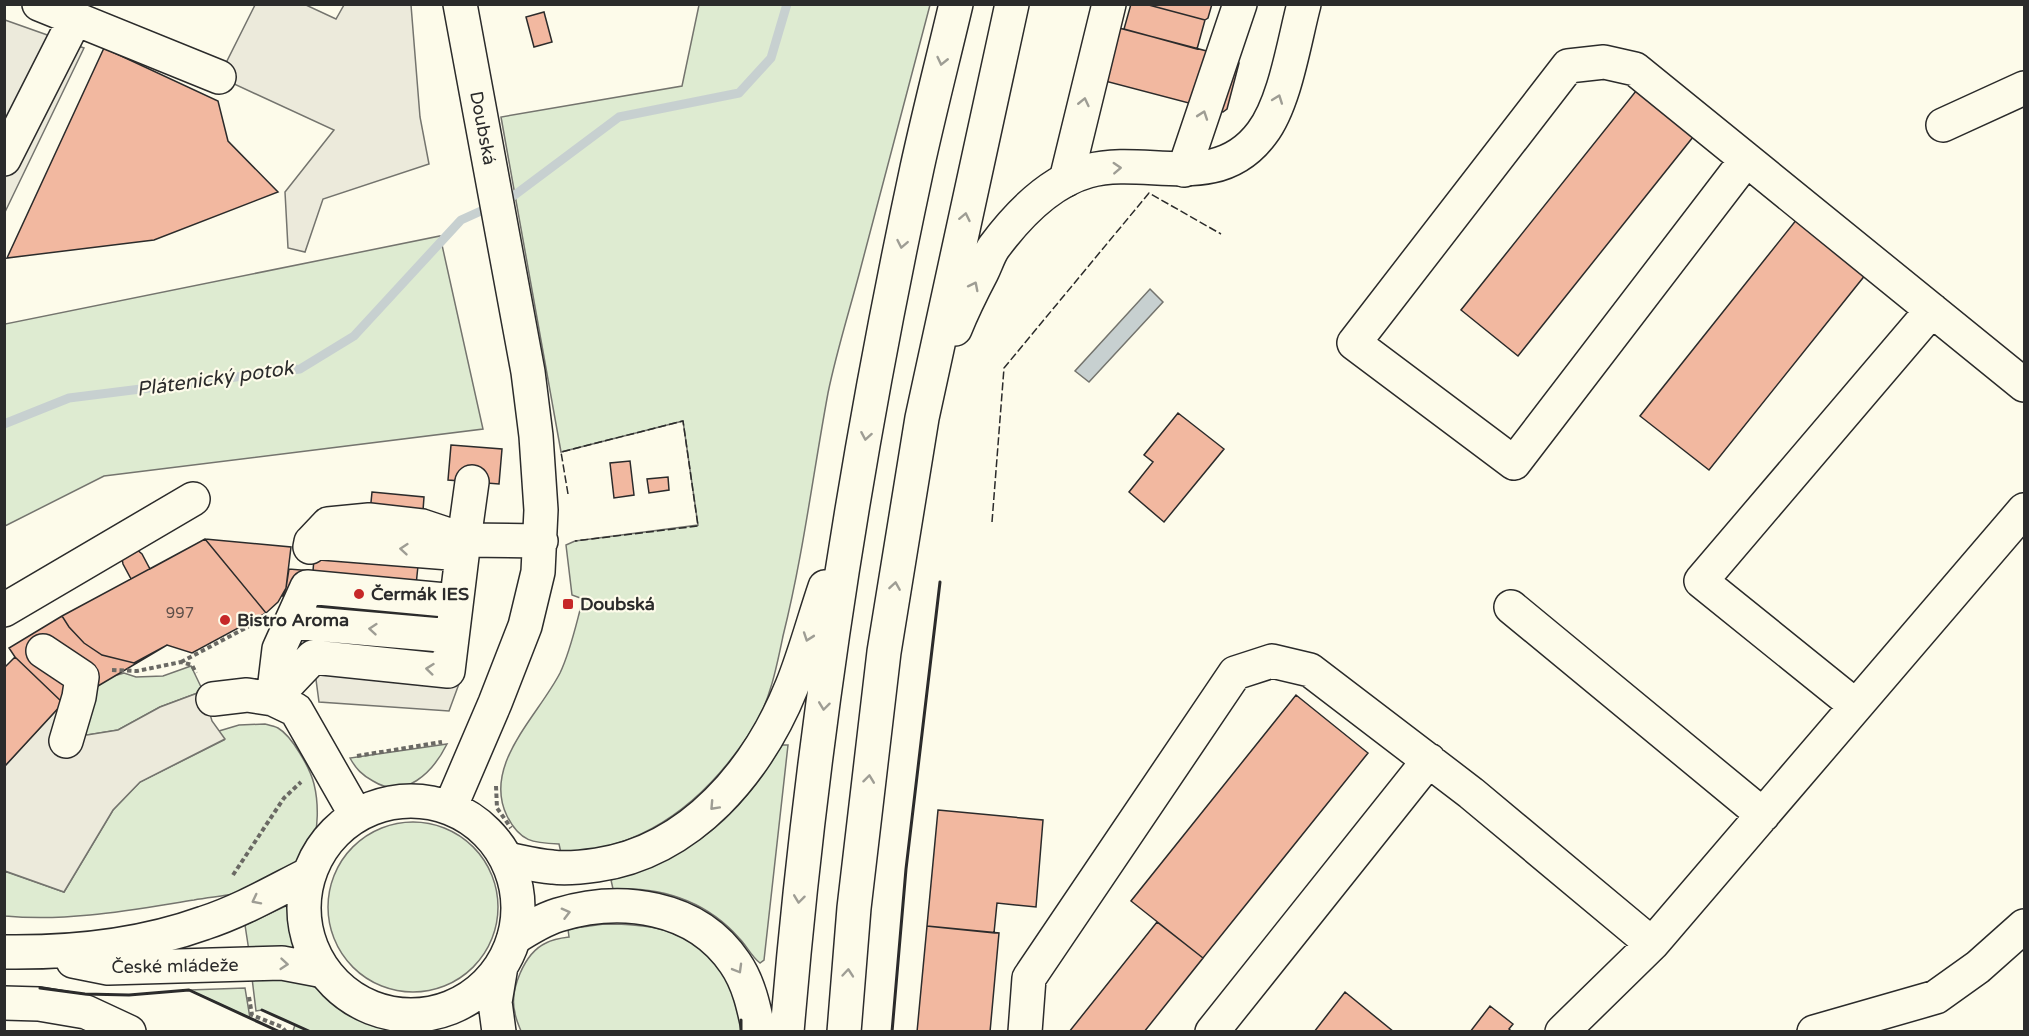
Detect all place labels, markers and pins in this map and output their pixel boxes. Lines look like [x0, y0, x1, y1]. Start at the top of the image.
place label: Čermák IES [371, 583, 469, 605]
marker: Čermák IES [352, 587, 366, 601]
place label: Doubská [580, 593, 655, 615]
marker: Doubská [561, 597, 575, 611]
place label: Bistro Aroma [237, 609, 349, 631]
marker: Bistro Aroma [218, 613, 232, 627]

